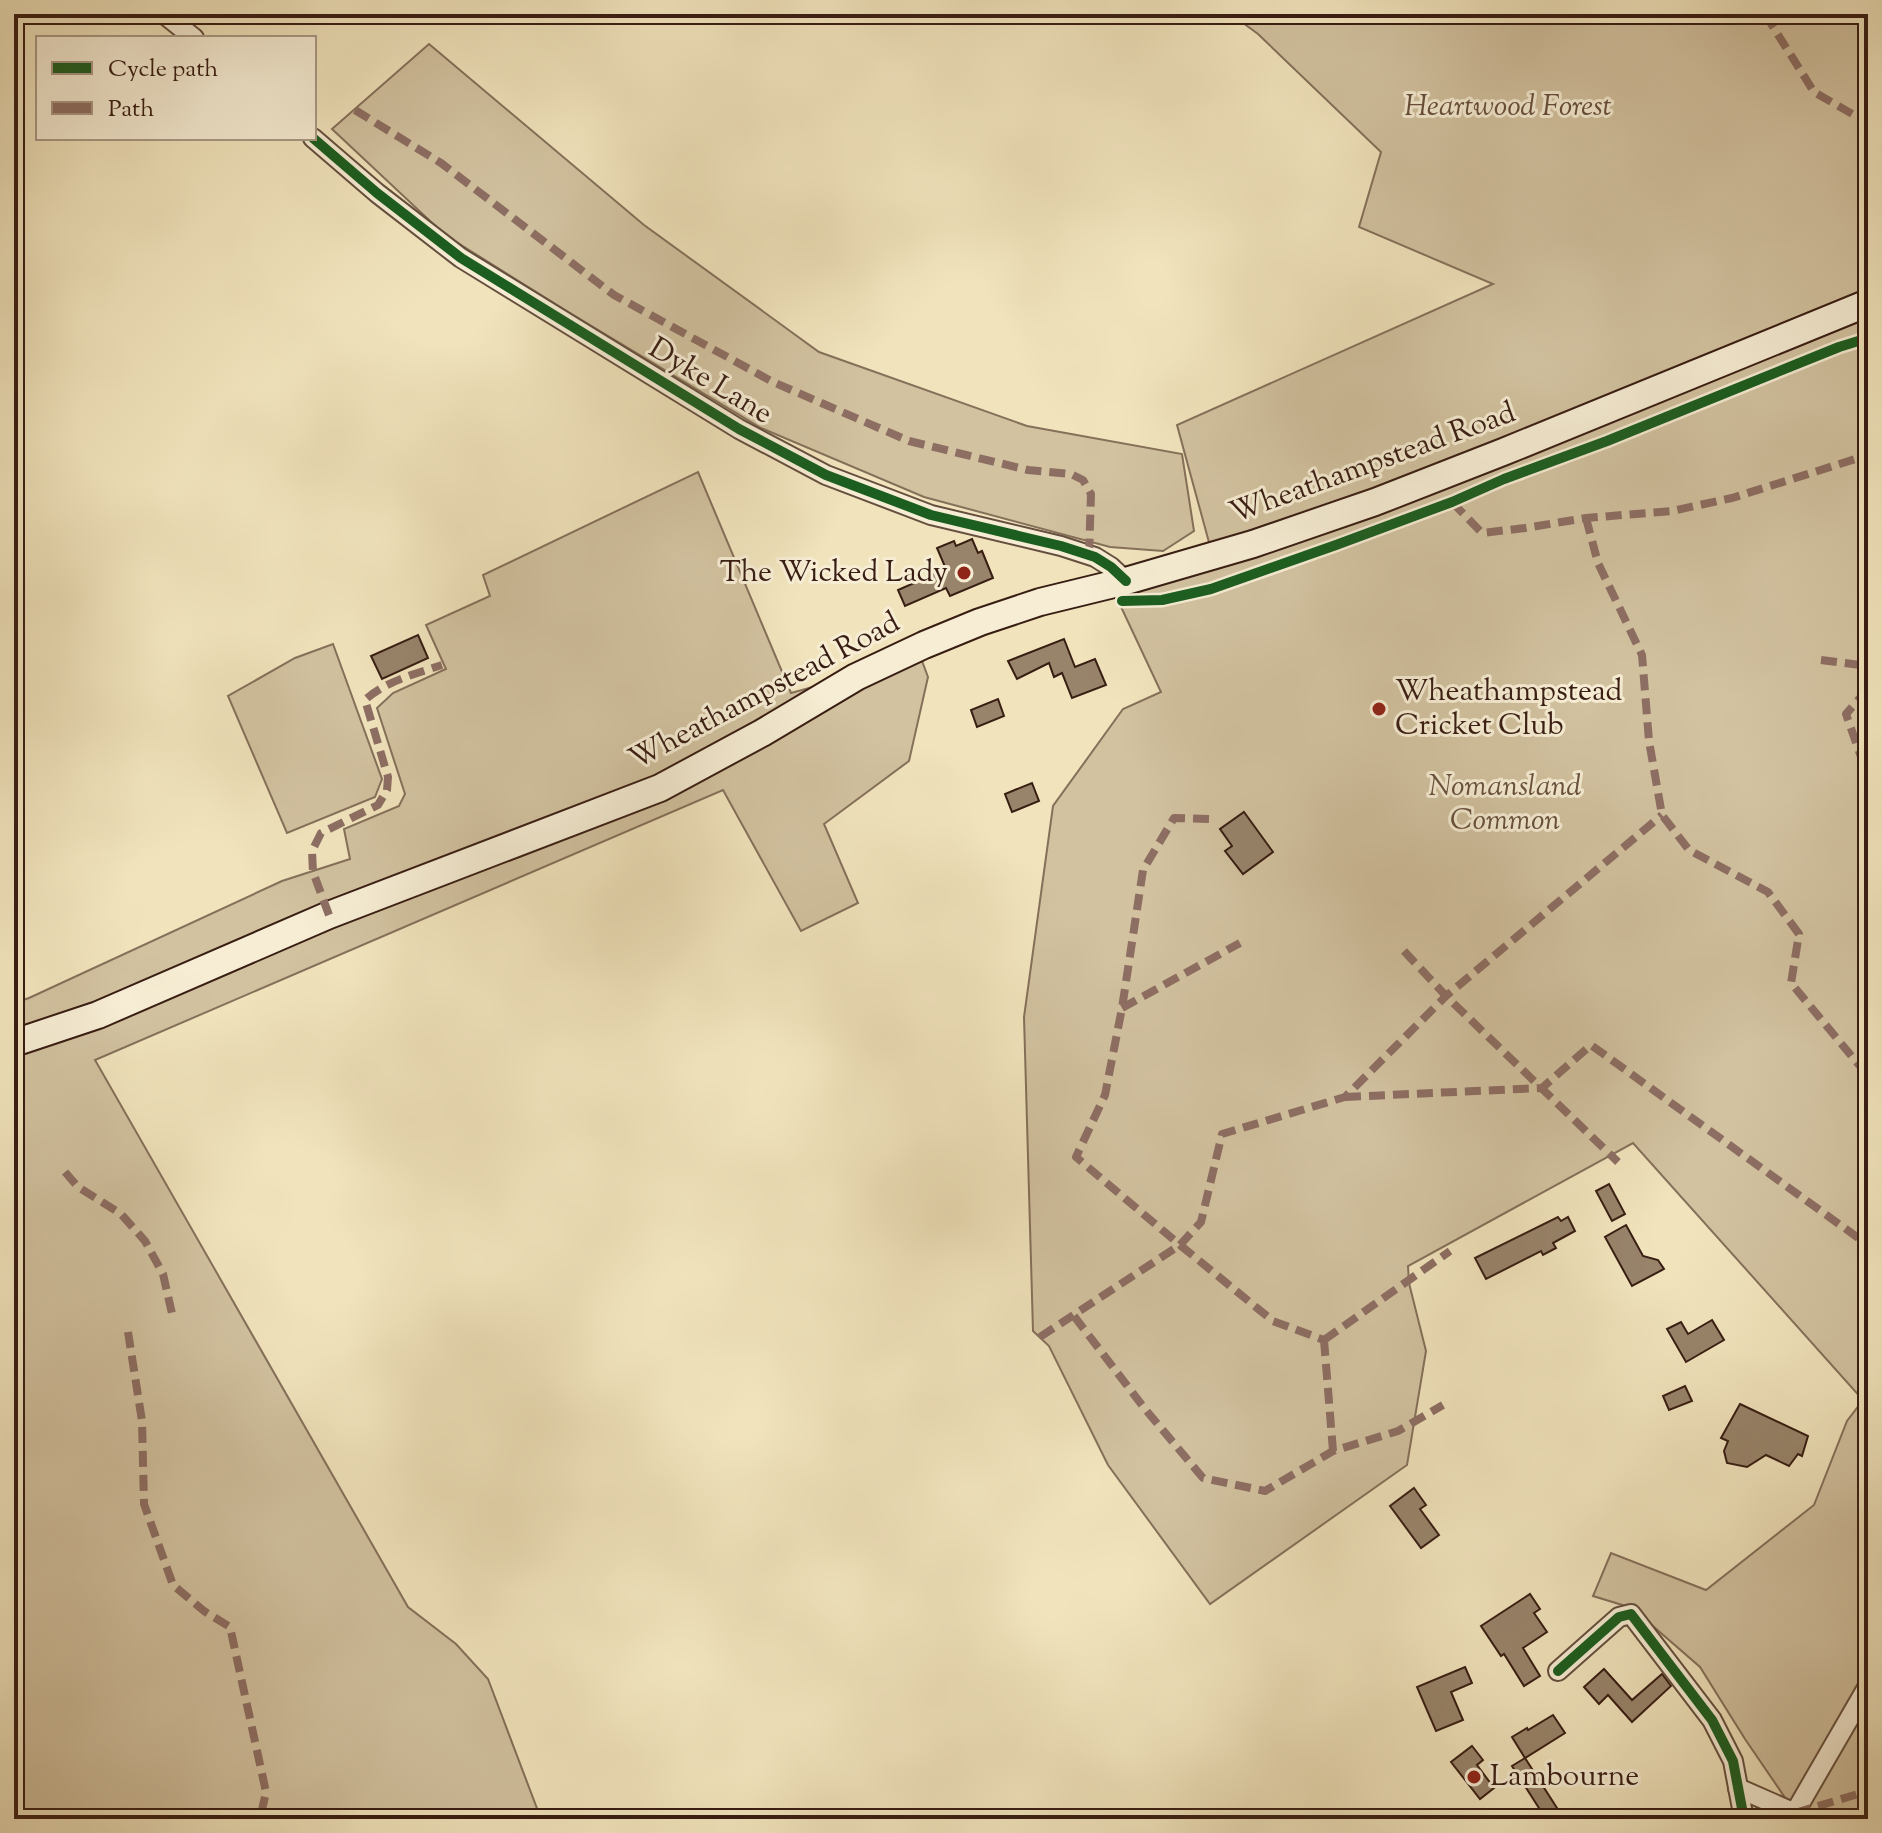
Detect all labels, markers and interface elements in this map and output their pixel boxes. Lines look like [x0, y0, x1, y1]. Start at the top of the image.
legend [36, 36, 316, 140]
text: Cycle path [108, 53, 218, 87]
park label: Heartwood Forest [1404, 86, 1612, 129]
text: Path [108, 93, 154, 127]
street label: Dyke Lane [640, 328, 780, 436]
street label: Wheathampstead Road [1224, 392, 1522, 536]
place label: The Wicked Lady [720, 552, 948, 595]
marker: The Wicked Lady [955, 564, 973, 582]
street label: Wheathampstead Road [622, 602, 908, 782]
place label: Wheathampstead Cricket Club [1395, 671, 1622, 748]
marker: Wheathampstead Cricket Club [1370, 700, 1388, 718]
park label: Nomansland Common [1429, 766, 1582, 843]
place label: Lambourne [1490, 1756, 1639, 1799]
marker: Lambourne [1465, 1768, 1483, 1786]

